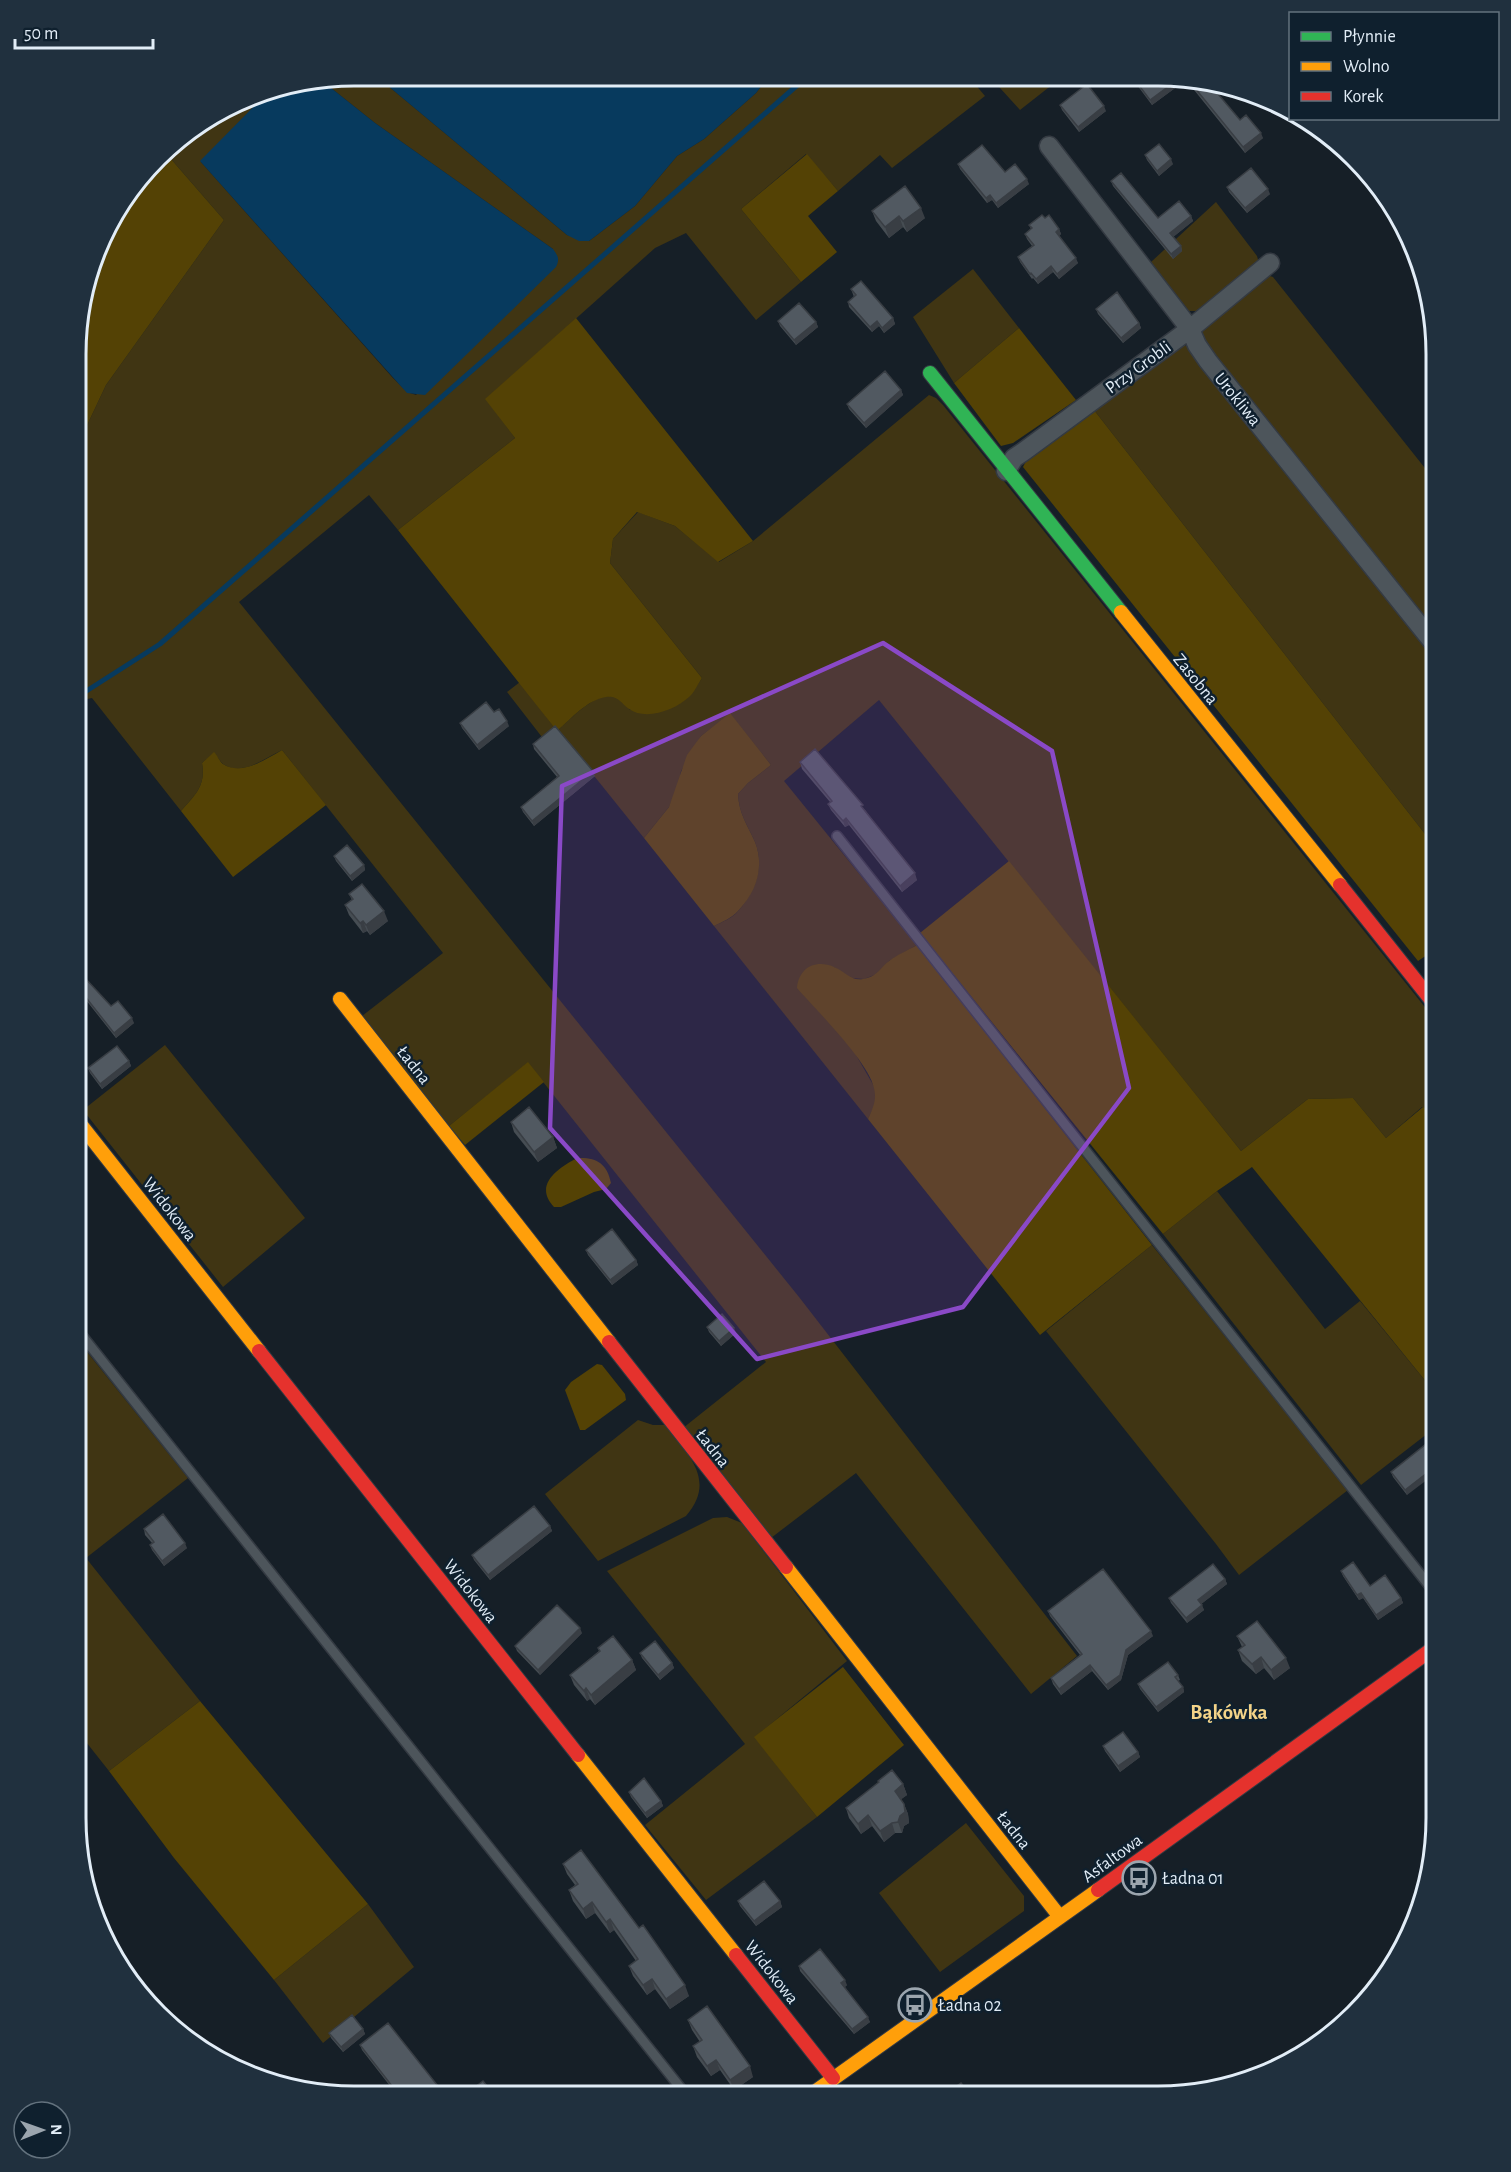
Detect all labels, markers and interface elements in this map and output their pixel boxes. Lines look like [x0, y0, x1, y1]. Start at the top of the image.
scale bar [15, 12, 153, 50]
legend [1289, 12, 1499, 120]
text: 50 m [24, 25, 58, 43]
text: Płynnie [1343, 28, 1396, 46]
text: Wolno [1343, 58, 1390, 76]
text: Korek [1343, 88, 1384, 106]
street label: Przy Grobli [1103, 338, 1175, 397]
street label: Urokliwa [1210, 370, 1264, 430]
street label: Zasobna [1169, 651, 1221, 709]
street label: Ładna [393, 1043, 434, 1088]
street label: Widokowa [139, 1174, 199, 1245]
street label: Ładna [692, 1426, 733, 1471]
street label: Widokowa [440, 1556, 500, 1627]
district label: Bąkówka [1190, 1702, 1268, 1723]
street label: Ładna [993, 1808, 1034, 1853]
street label: Asfaltowa [1079, 1831, 1146, 1886]
bus stop icon: Ładna 01 [1121, 1860, 1157, 1896]
place label: Ładna 01 [1162, 1870, 1224, 1888]
street label: Widokowa [741, 1937, 801, 2008]
bus stop icon: Ładna 02 [897, 1987, 933, 2023]
place label: Ładna 02 [938, 1997, 1002, 2015]
north arrow [12, 2100, 72, 2160]
text: N [48, 2124, 64, 2135]

